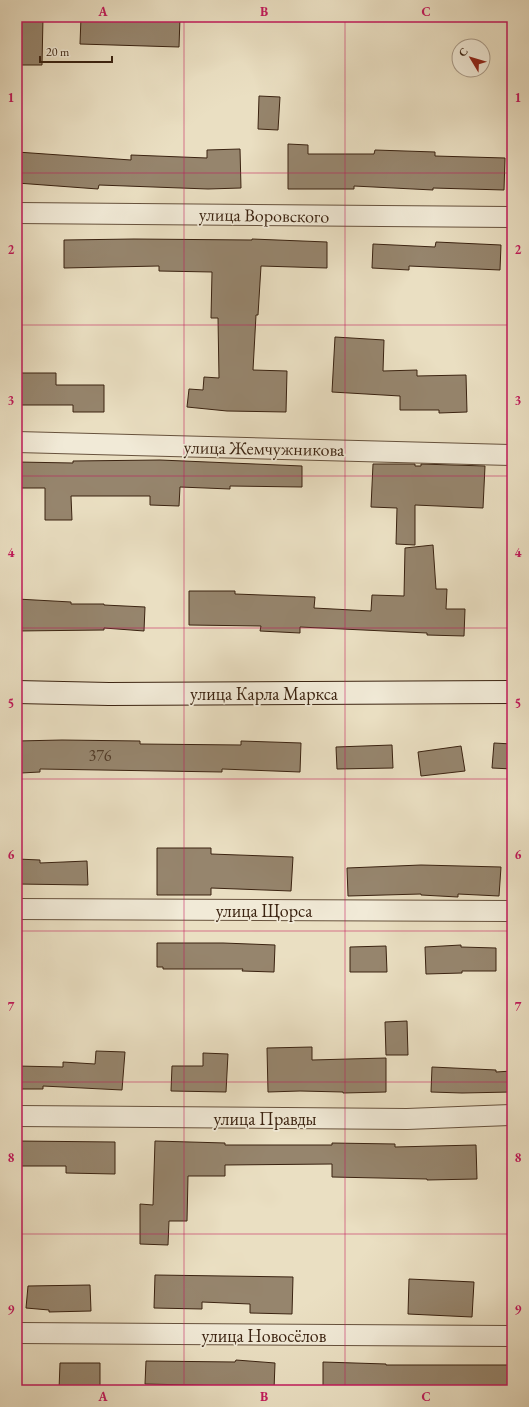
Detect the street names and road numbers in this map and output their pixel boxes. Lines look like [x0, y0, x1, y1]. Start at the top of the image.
street label: улица Воровского [199, 202, 330, 228]
street label: улица Жемчужникова [183, 435, 345, 461]
street label: улица Карла Маркса [190, 682, 339, 705]
street label: улица Щорса [216, 899, 313, 922]
street label: улица Правды [213, 1107, 317, 1130]
street label: улица Новосёлов [202, 1324, 327, 1347]

